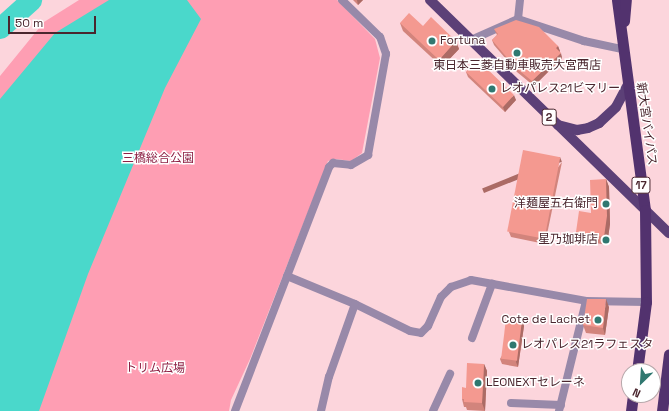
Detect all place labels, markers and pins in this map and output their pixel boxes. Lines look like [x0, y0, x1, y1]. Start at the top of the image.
place label: Fortuna [440, 34, 485, 48]
marker: Fortuna [427, 36, 437, 46]
marker: 東日本三菱自動車販売大宮西店 [512, 48, 522, 58]
place label: 東日本三菱自動車販売大宮西店 [433, 59, 601, 73]
place label: レオパレス21ビマリー [500, 82, 620, 96]
marker: レオパレス21ビマリー [487, 84, 497, 94]
place label: 洋麺屋五右衛門 [514, 197, 598, 211]
marker: 洋麺屋五右衛門 [601, 199, 611, 209]
place label: 星乃珈琲店 [538, 233, 598, 247]
marker: 星乃珈琲店 [601, 235, 611, 245]
place label: Cote de Lachet [501, 313, 590, 327]
marker: Cote de Lachet [593, 315, 603, 325]
place label: レオパレス21ラフェスタ [521, 338, 653, 352]
marker: レオパレス21ラフェスタ [508, 340, 518, 350]
place label: LEONEXTセレーネ [486, 376, 585, 390]
marker: LEONEXTセレーネ [473, 378, 483, 388]

